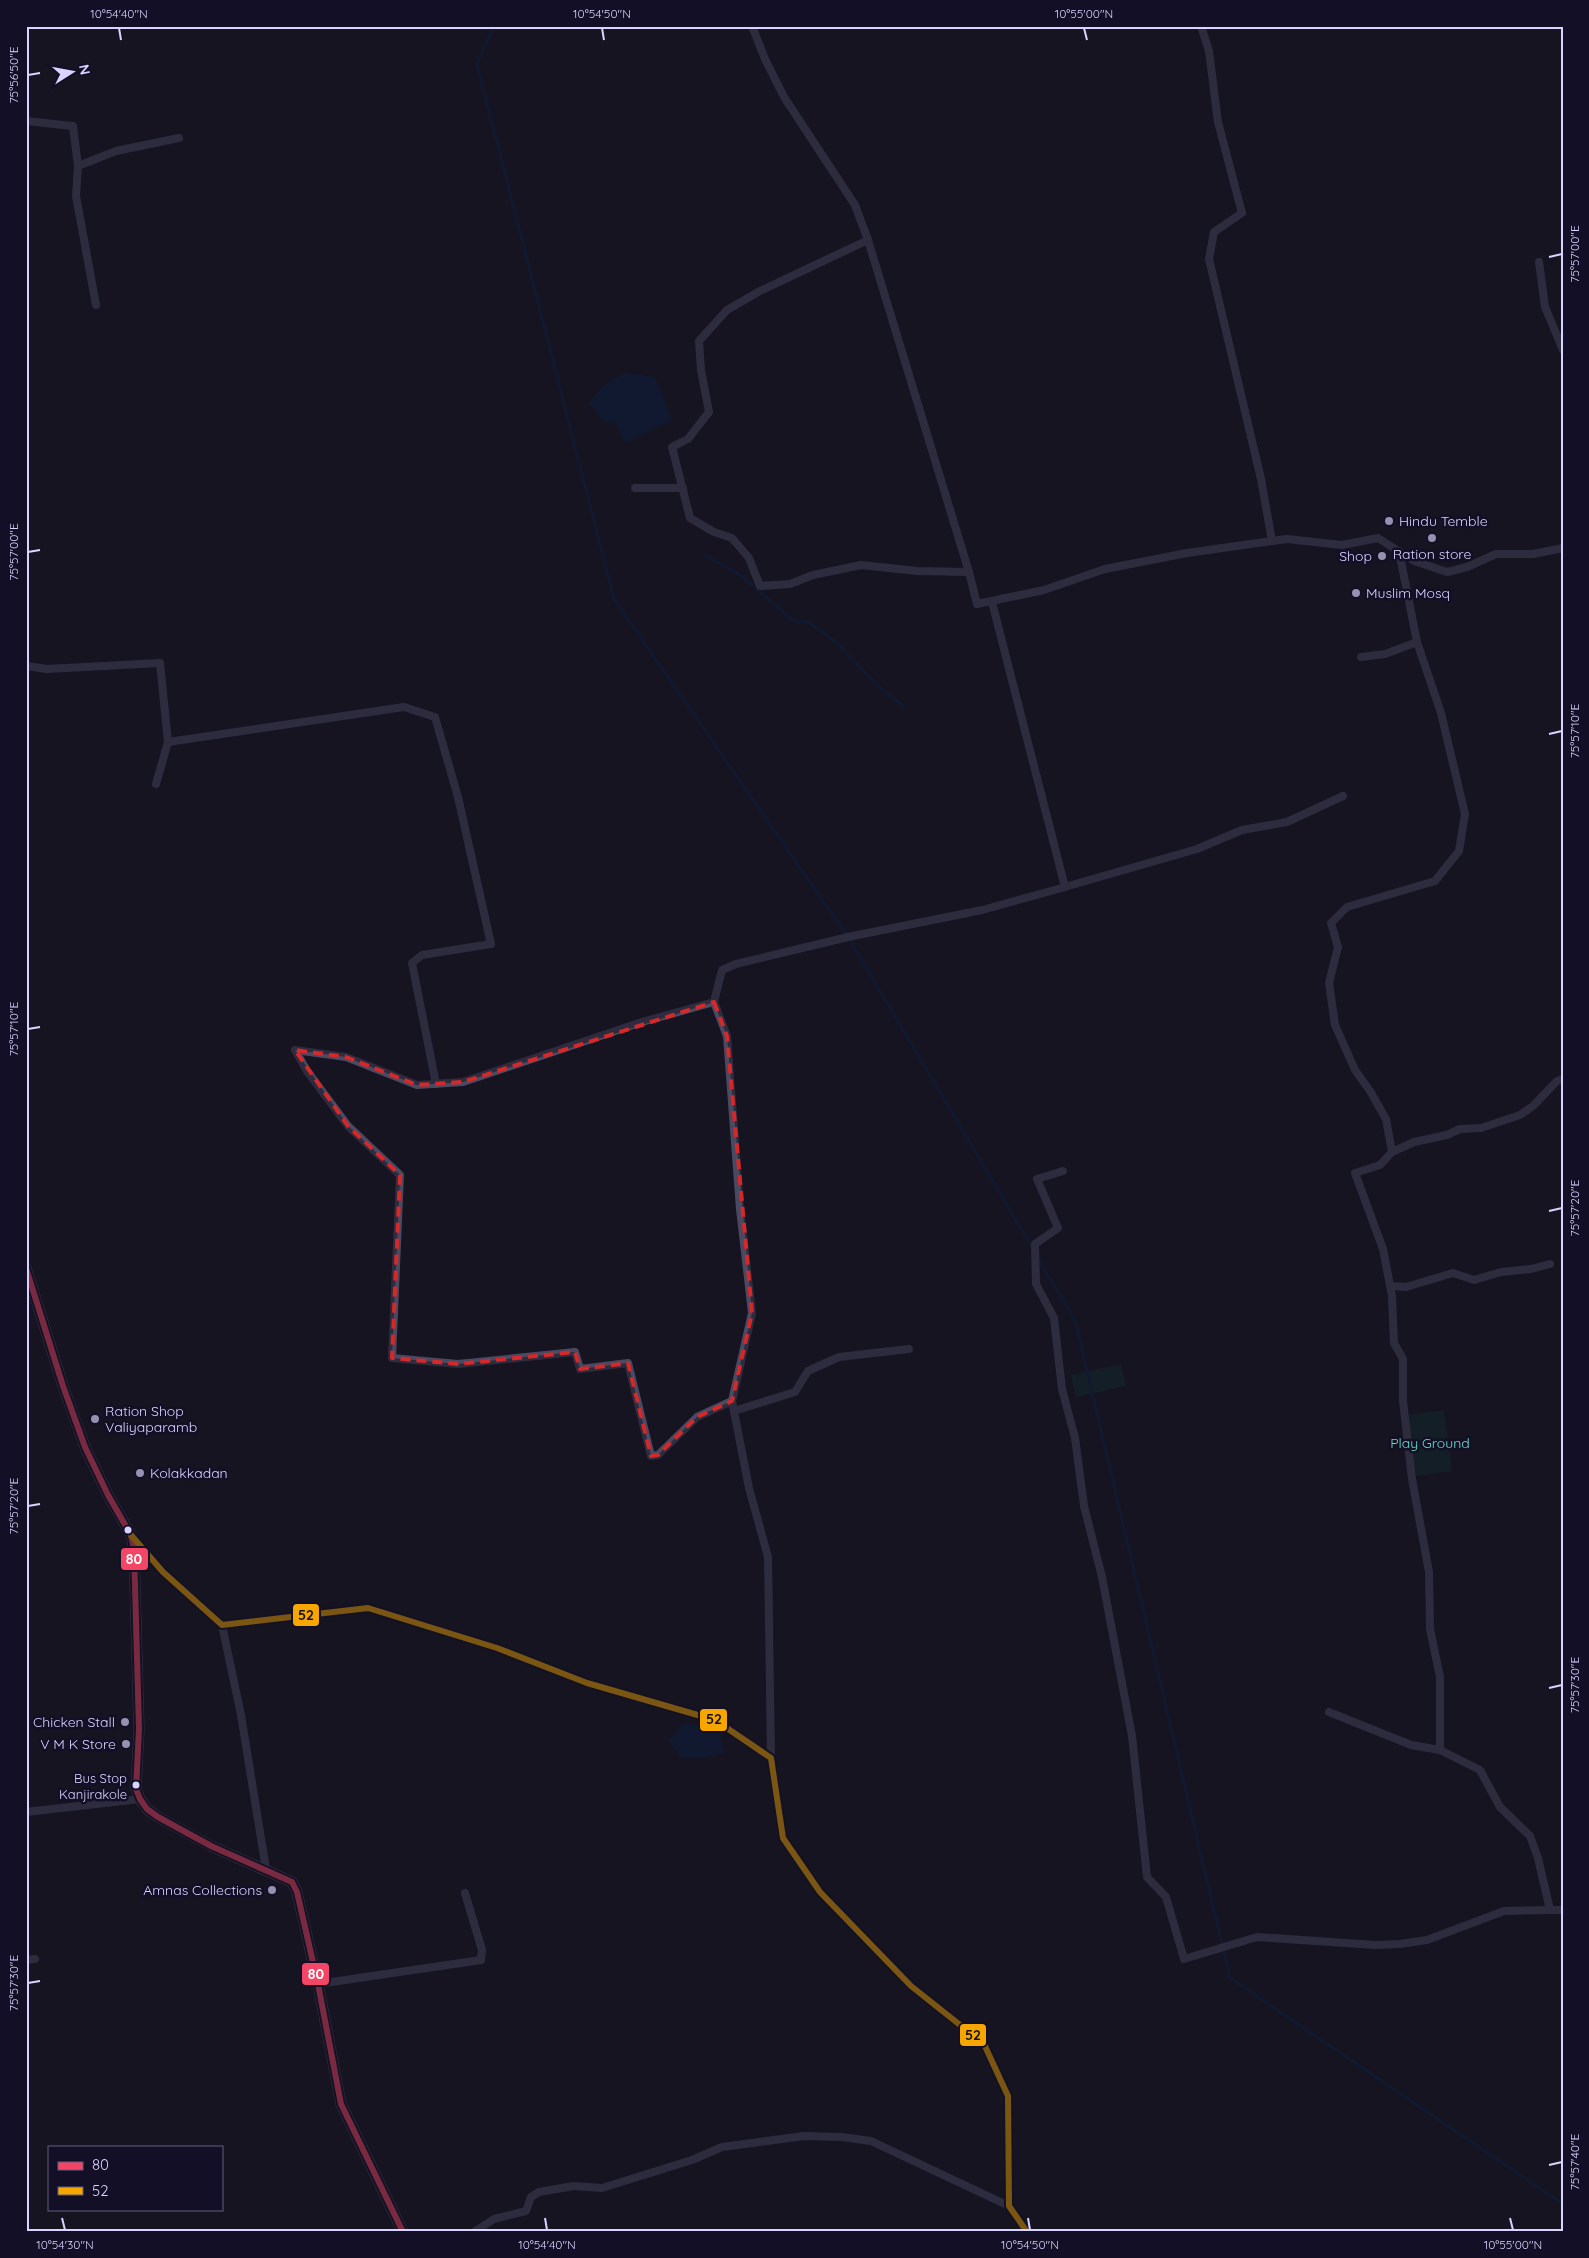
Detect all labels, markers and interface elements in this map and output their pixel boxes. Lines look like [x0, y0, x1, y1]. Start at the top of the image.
text: 10°54'40"N [90, 6, 148, 21]
text: 10°54'50"N [573, 6, 631, 21]
text: 10°55'00"N [1055, 6, 1113, 21]
text: 75°56'50"E [6, 46, 21, 104]
north arrow [48, 48, 98, 98]
text: N [75, 63, 95, 76]
text: 75°57'00"E [1567, 225, 1582, 283]
place label: Hindu Temble [1399, 512, 1488, 530]
marker: Hindu Temble [1383, 515, 1395, 527]
text: 75°57'00"E [6, 523, 21, 581]
marker: Ration store [1426, 532, 1438, 544]
place label: Ration store [1393, 545, 1471, 563]
place label: Shop [1339, 547, 1372, 565]
marker: Shop [1376, 550, 1388, 562]
place label: Muslim Mosq [1366, 584, 1450, 602]
marker: Muslim Mosq [1350, 587, 1362, 599]
text: 75°57'10"E [1567, 703, 1582, 758]
text: 75°57'10"E [6, 1001, 21, 1056]
text: 75°57'20"E [1567, 1179, 1582, 1236]
place label: Ration Shop Valiyaparamb [105, 1402, 197, 1436]
marker: Ration Shop Valiyaparamb [89, 1413, 101, 1425]
park label: Play Ground [1390, 1434, 1470, 1452]
place label: Kolakkadan [150, 1464, 228, 1482]
marker: Kolakkadan [134, 1467, 146, 1479]
text: 75°57'20"E [6, 1477, 21, 1534]
unlabelled marker [123, 1525, 133, 1535]
line badge: 80 [120, 1547, 149, 1571]
text: 80 [126, 1550, 143, 1568]
line badge: 52 [292, 1603, 320, 1627]
text: 52 [298, 1606, 314, 1624]
text: 75°57'30"E [1567, 1657, 1582, 1713]
line badge: 52 [699, 1708, 728, 1732]
text: 52 [706, 1710, 722, 1728]
place label: Chicken Stall [33, 1713, 115, 1731]
marker: Chicken Stall [119, 1716, 131, 1728]
place label: V M K Store [40, 1735, 116, 1753]
marker: V M K Store [120, 1738, 132, 1750]
place label: Bus Stop Kanjirakole [59, 1770, 127, 1802]
marker: Bus Stop Kanjirakole [131, 1780, 141, 1790]
place label: Amnas Collections [143, 1881, 262, 1899]
marker: Amnas Collections [266, 1884, 278, 1896]
text: 75°57'30"E [6, 1955, 21, 2011]
line badge: 80 [301, 1962, 330, 1986]
text: 80 [308, 1965, 325, 1983]
line badge: 52 [959, 2023, 987, 2047]
text: 52 [965, 2026, 981, 2044]
text: 75°57'40"E [1567, 2134, 1582, 2190]
legend [48, 2146, 222, 2210]
text: 80 [92, 2155, 109, 2174]
text: 52 [92, 2181, 109, 2200]
text: 10°54'30"N [36, 2237, 94, 2252]
text: 10°54'40"N [518, 2237, 576, 2252]
text: 10°54'50"N [1001, 2237, 1059, 2252]
text: 10°55'00"N [1484, 2237, 1542, 2252]

